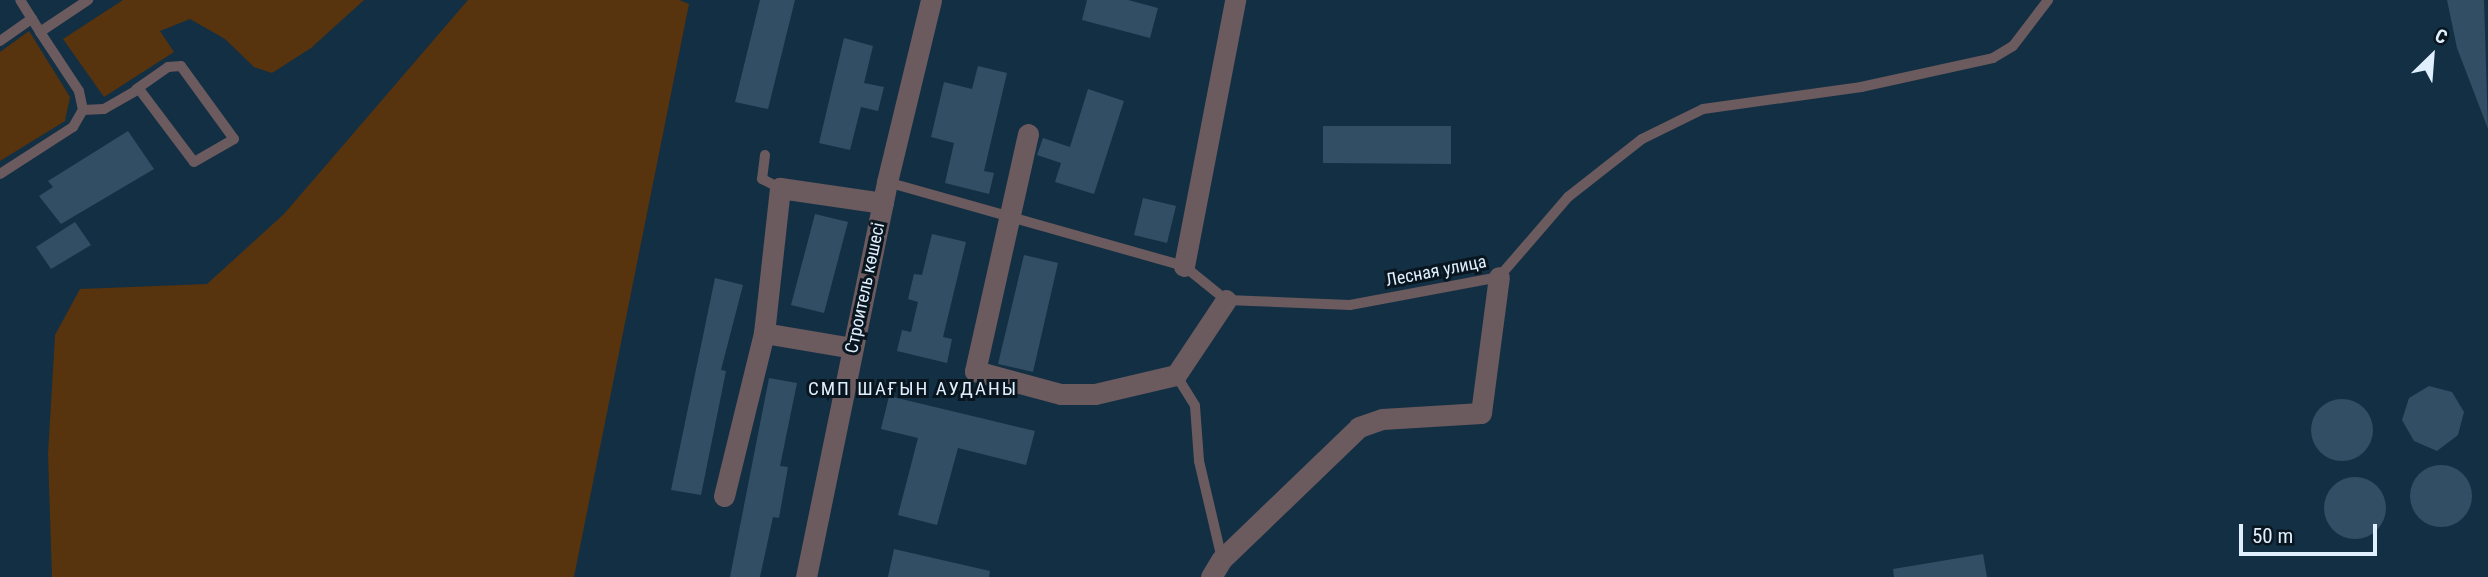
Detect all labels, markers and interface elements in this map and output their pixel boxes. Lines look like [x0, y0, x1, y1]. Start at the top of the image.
north arrow [2397, 21, 2467, 91]
text: С [2431, 24, 2451, 49]
street label: Строитель көшесі [841, 221, 889, 355]
street label: Лесная улица [1384, 251, 1488, 291]
district label: СМП ШАҒЫН АУДАНЫ [810, 378, 1016, 400]
scale bar [2243, 510, 2381, 554]
text: 50 m [2252, 524, 2293, 548]

